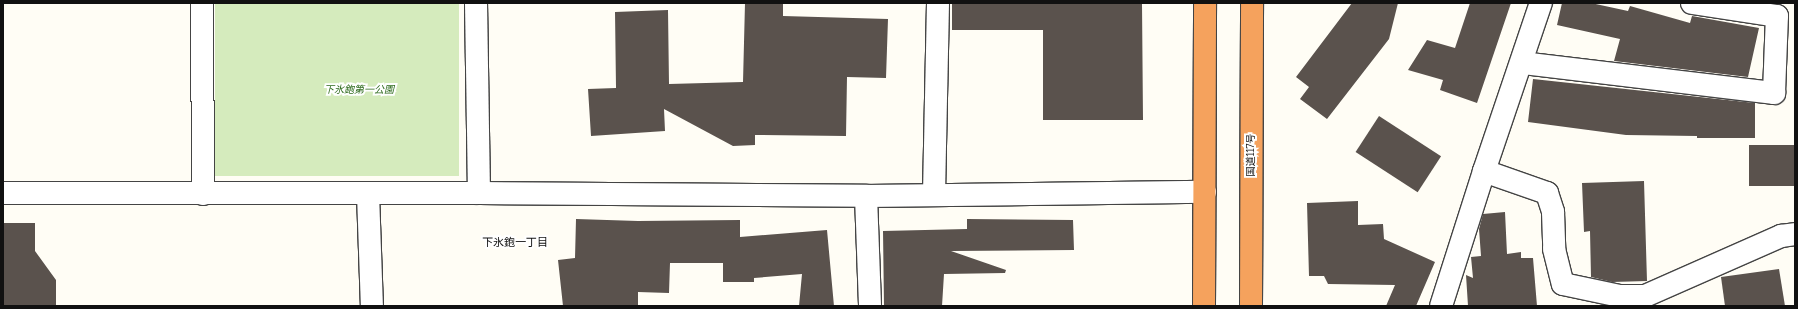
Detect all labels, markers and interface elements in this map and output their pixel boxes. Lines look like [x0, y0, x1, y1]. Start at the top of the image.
park label: 下氷鉋第一公園 [324, 85, 394, 97]
street label: 国道117号 [1246, 133, 1258, 177]
district label: 下氷鉋一丁目 [482, 236, 548, 250]

